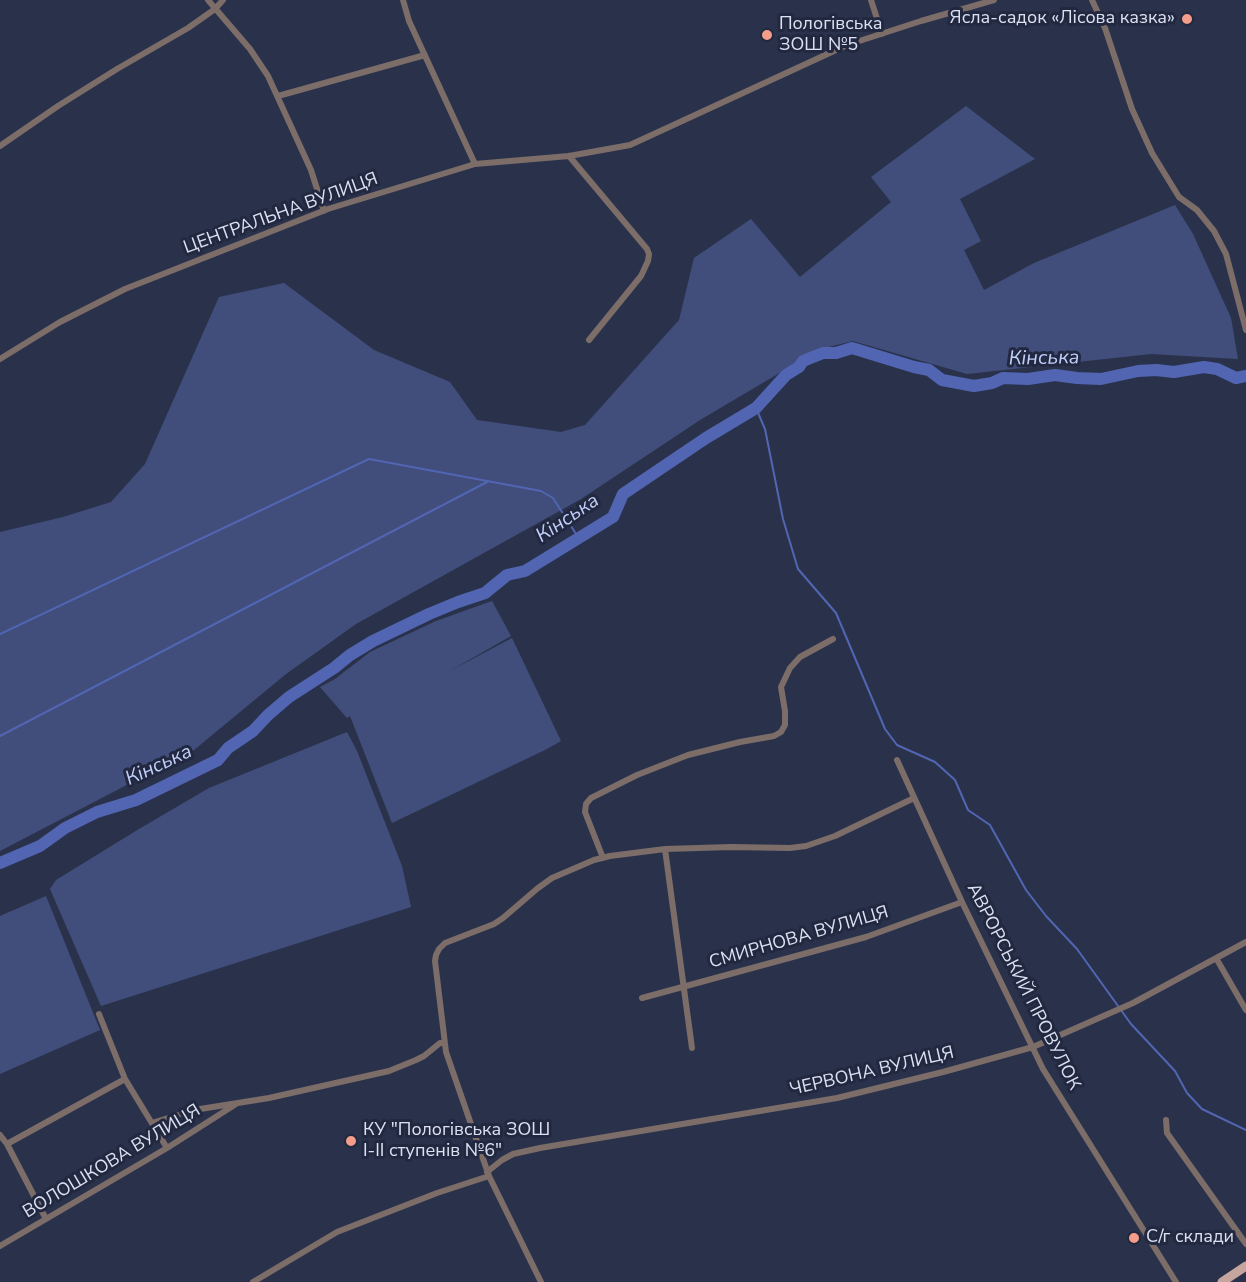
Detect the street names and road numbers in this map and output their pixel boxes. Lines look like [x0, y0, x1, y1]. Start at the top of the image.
street label: ЦЕНТРАЛЬНА ВУЛИЦЯ [181, 169, 381, 259]
street label: АВРОРСЬКИЙ ПРОВУЛОК [961, 880, 1085, 1094]
street label: СМИРНОВА ВУЛИЦЯ [707, 902, 891, 974]
street label: ЧЕРВОНА ВУЛИЦЯ [788, 1043, 956, 1101]
street label: ВОЛОШКОВА ВУЛИЦЯ [19, 1100, 205, 1224]

